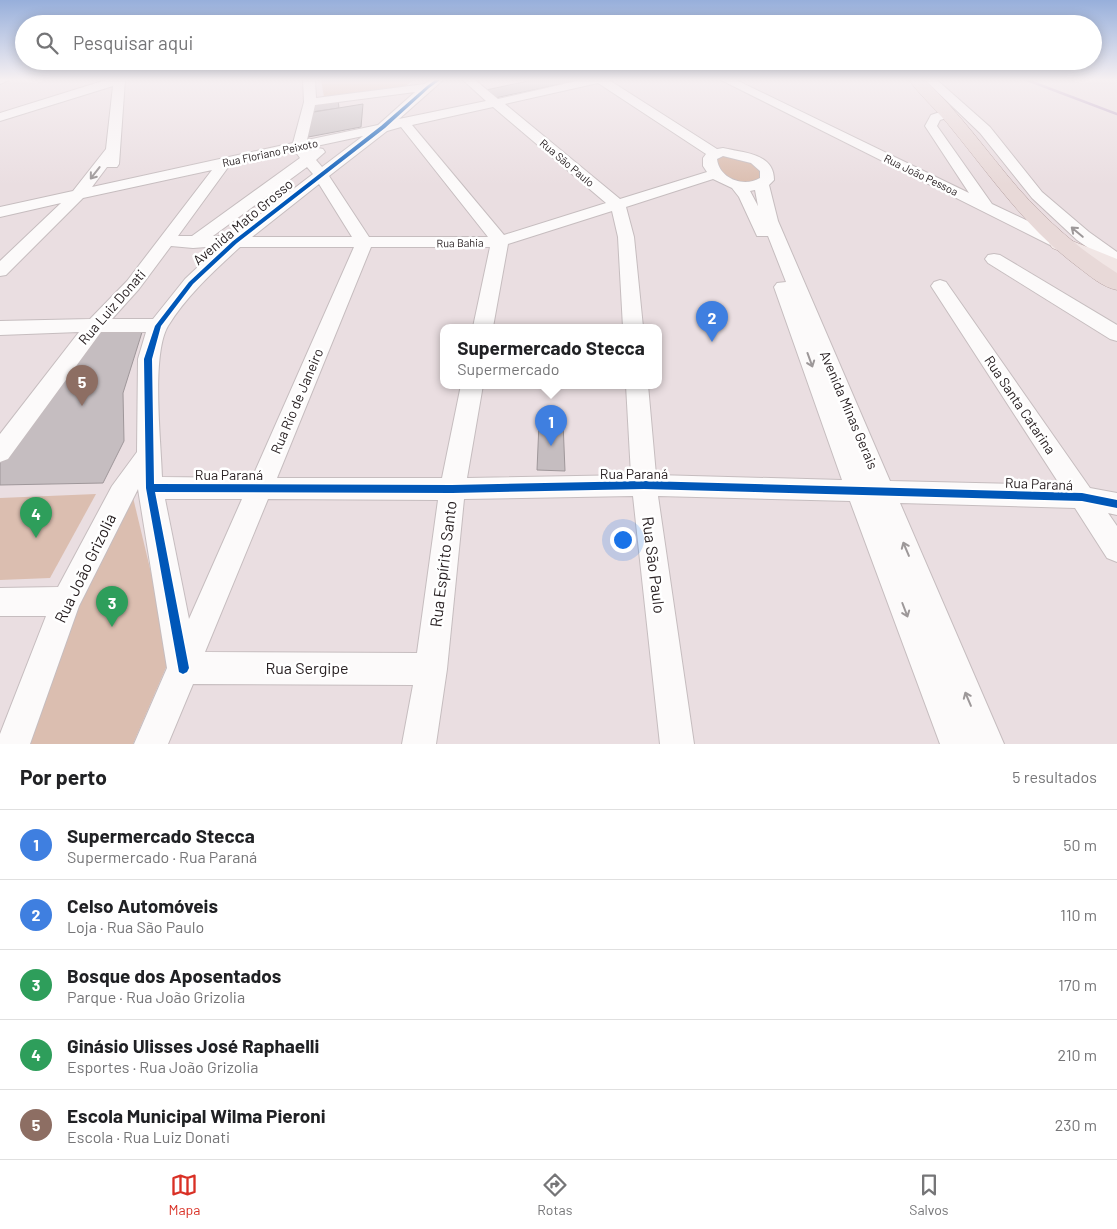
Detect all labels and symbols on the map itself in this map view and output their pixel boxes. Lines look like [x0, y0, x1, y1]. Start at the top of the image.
street label: Rua Floriano Peixoto [221, 136, 319, 169]
street label: Rua São Paulo [537, 136, 597, 189]
street label: Rua João Pessoa [882, 151, 960, 198]
one-way arrow [90, 166, 100, 180]
street label: Avenida Mato Grosso [189, 175, 296, 268]
one-way arrow [1071, 226, 1084, 237]
street label: Rua Bahia [436, 236, 484, 249]
street label: Rua Luiz Donati [74, 266, 149, 348]
pin: 2 [696, 301, 728, 342]
street label: Rua Rio de Janeiro [267, 346, 326, 456]
street label: Avenida Minas Gerais [817, 348, 882, 472]
one-way arrow [806, 352, 815, 368]
street label: Rua Santa Catarina [981, 352, 1060, 457]
pin: 5 [66, 365, 98, 406]
pin: 1 [535, 405, 567, 446]
street label: Rua Paraná [600, 465, 668, 482]
street label: Rua Paraná [195, 466, 263, 483]
street label: Rua Paraná [1005, 474, 1073, 493]
pin: 4 [20, 497, 52, 538]
street label: Rua Espírito Santo [425, 500, 460, 628]
street label: Rua João Grizolia [50, 510, 119, 625]
street label: Rua São Paulo [639, 515, 670, 615]
your location [610, 527, 636, 553]
one-way arrow [901, 542, 911, 557]
pin: 3 [96, 586, 128, 627]
one-way arrow [901, 602, 910, 618]
street label: Rua Sergipe [265, 658, 349, 677]
one-way arrow [963, 692, 973, 707]

